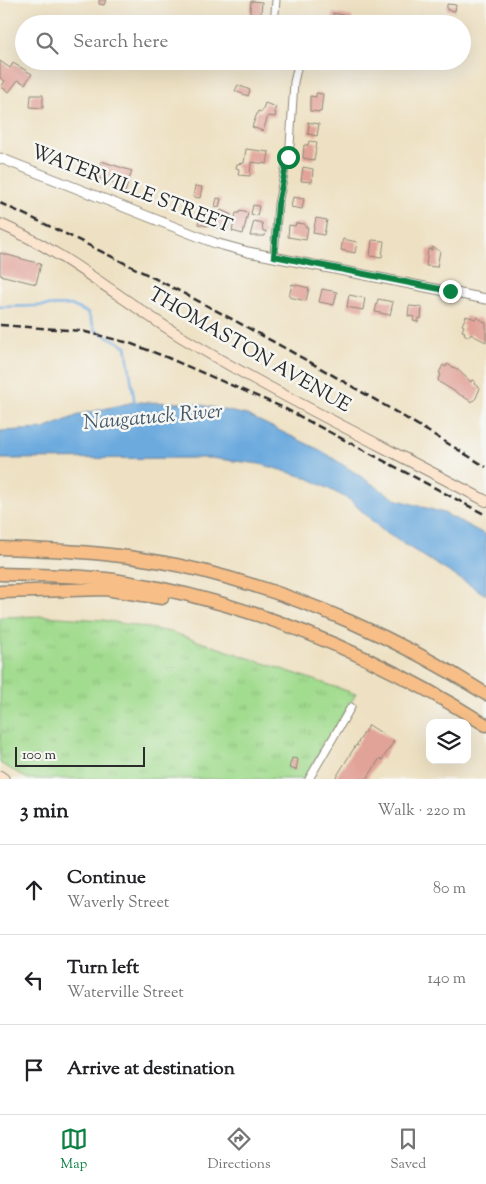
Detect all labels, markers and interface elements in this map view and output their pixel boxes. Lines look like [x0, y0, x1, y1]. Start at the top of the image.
search box [15, 15, 471, 70]
icon: search [33, 29, 61, 57]
text: Search here [73, 29, 168, 56]
street label: WATERVILLE STREET [26, 138, 236, 242]
route start [277, 146, 300, 169]
route end [439, 280, 462, 303]
street label: THOMASTON AVENUE [142, 281, 356, 421]
water label: Naugatuck River [82, 397, 225, 439]
map controls [426, 719, 471, 764]
button: layers [426, 719, 471, 764]
scale bar [15, 744, 145, 767]
text: 100 m [22, 746, 56, 766]
text: 3 min [20, 797, 69, 827]
text: Walk · 220 m [378, 800, 466, 823]
text: Continue [67, 865, 146, 892]
icon: ahead [20, 876, 48, 904]
text: 80 m [433, 878, 466, 901]
text: Waverly Street [67, 892, 169, 915]
text: Turn left [67, 955, 139, 982]
icon: left [20, 966, 48, 994]
text: 140 m [428, 968, 466, 991]
text: Waterville Street [67, 982, 184, 1005]
icon: arrive [20, 1056, 48, 1084]
text: Arrive at destination [67, 1056, 235, 1083]
tab: Map [60, 1125, 88, 1175]
tab: Directions [207, 1125, 271, 1175]
tab: Saved [390, 1125, 426, 1175]

